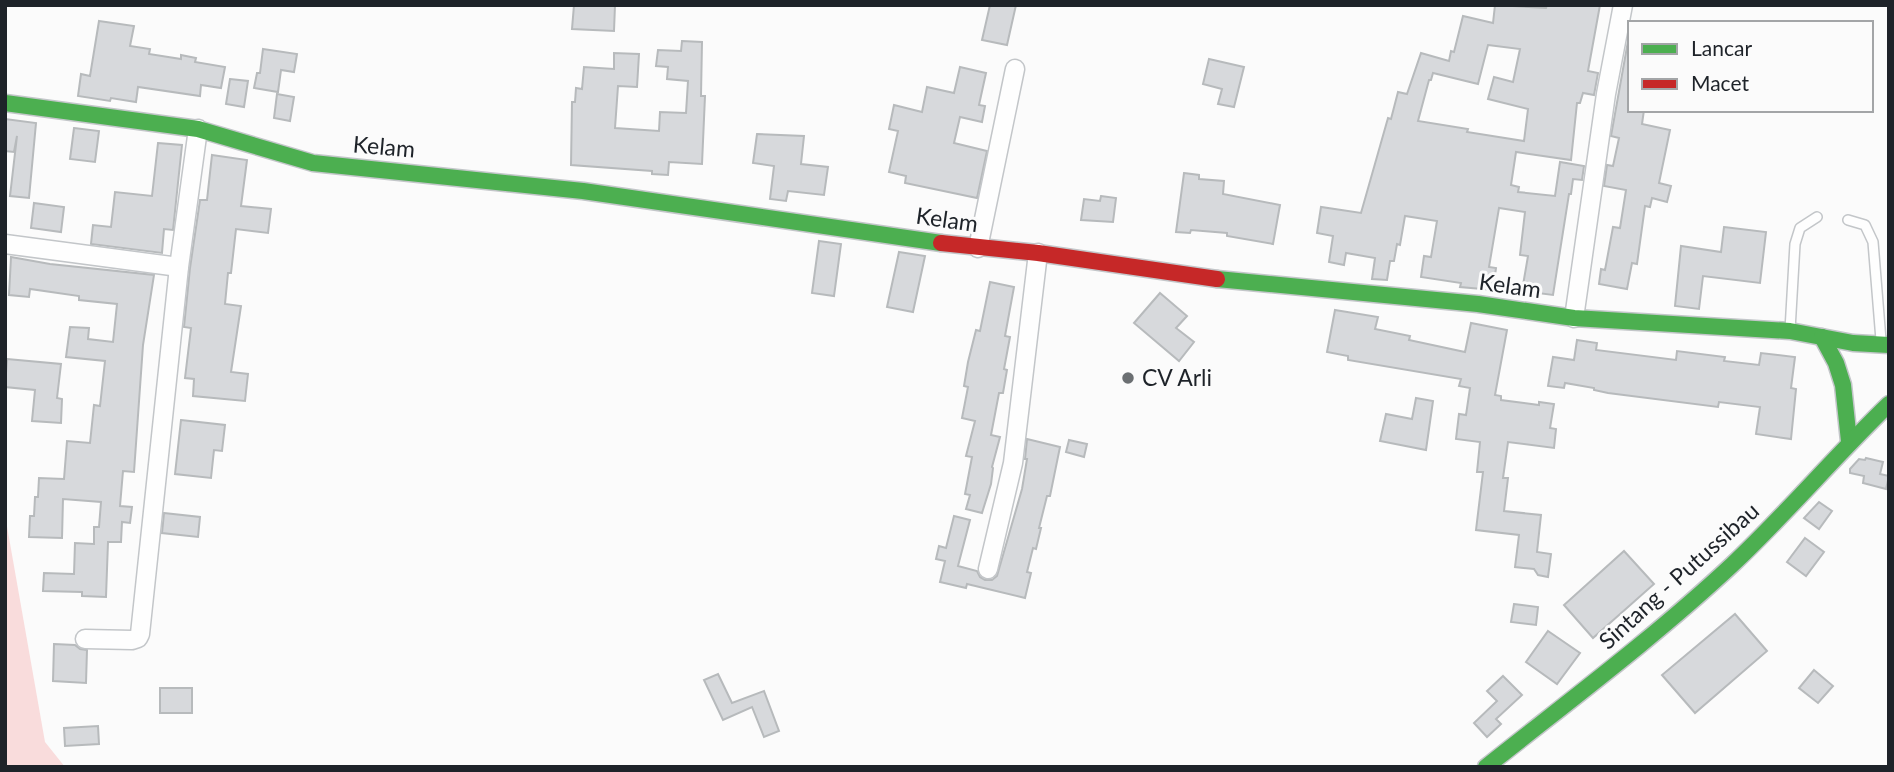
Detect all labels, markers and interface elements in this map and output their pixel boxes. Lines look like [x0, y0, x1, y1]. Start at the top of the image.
legend [1628, 21, 1873, 112]
text: Lancar [1691, 35, 1752, 60]
text: Macet [1691, 70, 1749, 95]
street label: Kelam [352, 129, 416, 163]
street label: Kelam [914, 201, 980, 237]
street label: Kelam [1477, 267, 1543, 303]
place label: CV Arli [1142, 363, 1212, 391]
marker: CV Arli [1120, 370, 1136, 386]
street label: Sintang - Putussibau [1593, 496, 1764, 654]

